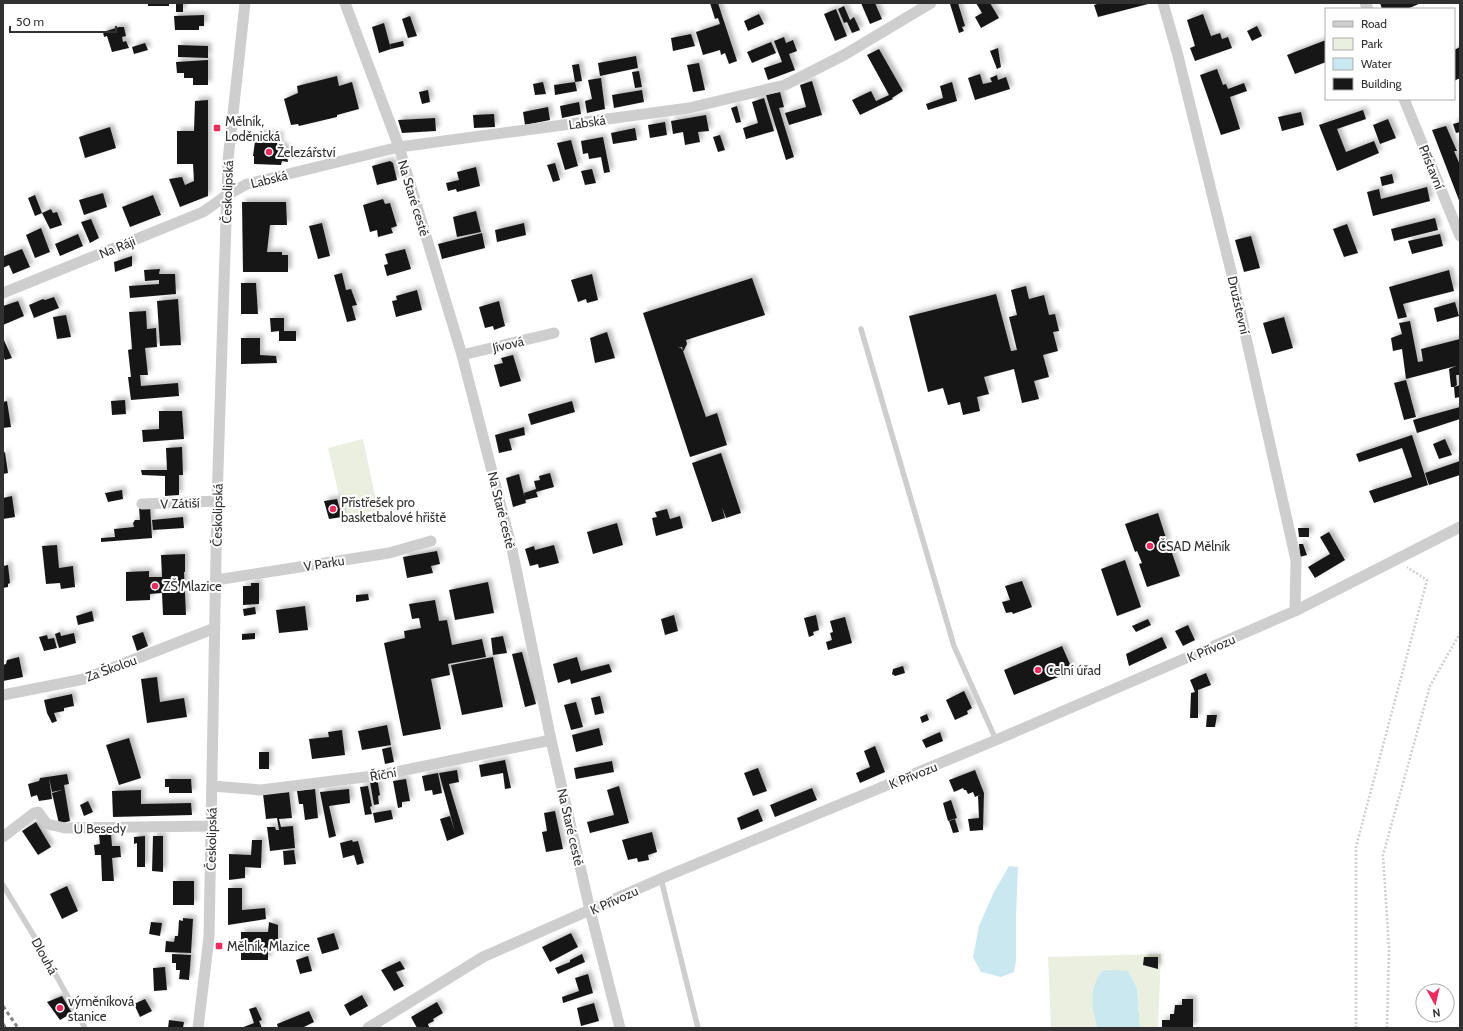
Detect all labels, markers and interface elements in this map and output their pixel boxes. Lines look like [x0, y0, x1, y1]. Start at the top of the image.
scale bar [10, 8, 116, 34]
legend [1325, 8, 1455, 100]
text: 50 m [16, 14, 44, 29]
text: Road [1361, 16, 1387, 31]
text: Park [1361, 36, 1383, 51]
text: Water [1361, 56, 1392, 71]
text: Building [1361, 76, 1403, 91]
street label: Labská [567, 111, 607, 133]
place label: Mělník, Loděnická [225, 113, 281, 144]
marker: Mělník, Loděnická [212, 123, 222, 133]
street label: Přístavní [1416, 142, 1448, 192]
place label: Železářství [277, 143, 336, 160]
marker: Železářství [264, 147, 274, 157]
street label: Na Staré cestě [395, 158, 433, 238]
street label: Českolipská [217, 159, 236, 224]
street label: Labská [249, 167, 290, 191]
street label: Na Ráji [97, 233, 138, 262]
street label: Družstevní [1225, 274, 1254, 336]
street label: Jívová [490, 332, 526, 356]
street label: Na Staré cestě [485, 470, 519, 550]
street label: Českolipská [207, 483, 226, 547]
street label: V Zátiší [160, 494, 200, 512]
place label: Přístřešek pro basketbalové hřiště [341, 494, 446, 525]
marker: Přístřešek pro basketbalové hřiště [328, 504, 338, 514]
place label: ČSAD Mělník [1158, 537, 1230, 554]
marker: ČSAD Mělník [1145, 541, 1155, 551]
street label: V Parku [302, 552, 346, 574]
place label: ZŠ Mlazice [163, 577, 222, 594]
marker: ZŠ Mlazice [150, 581, 160, 591]
street label: K Přívozu [1184, 631, 1238, 665]
street label: Za Školou [83, 650, 139, 685]
place label: Celní úřad [1046, 662, 1101, 678]
marker: Celní úřad [1033, 665, 1043, 675]
street label: K Přívozu [886, 758, 940, 792]
street label: Říční [368, 763, 398, 784]
street label: Na Staré cestě [554, 787, 588, 867]
street label: Českolipská [201, 807, 220, 871]
street label: U Besedy [74, 820, 127, 836]
street label: K Přívozu [588, 882, 641, 918]
street label: Dlouhá [28, 935, 62, 978]
place label: Mělník, Mlazice [227, 938, 310, 954]
marker: Mělník, Mlazice [214, 941, 224, 951]
north arrow [1415, 983, 1455, 1023]
place label: výměníková stanice [68, 993, 135, 1024]
marker: výměníková stanice [55, 1003, 65, 1013]
text: N [1432, 1005, 1441, 1020]

